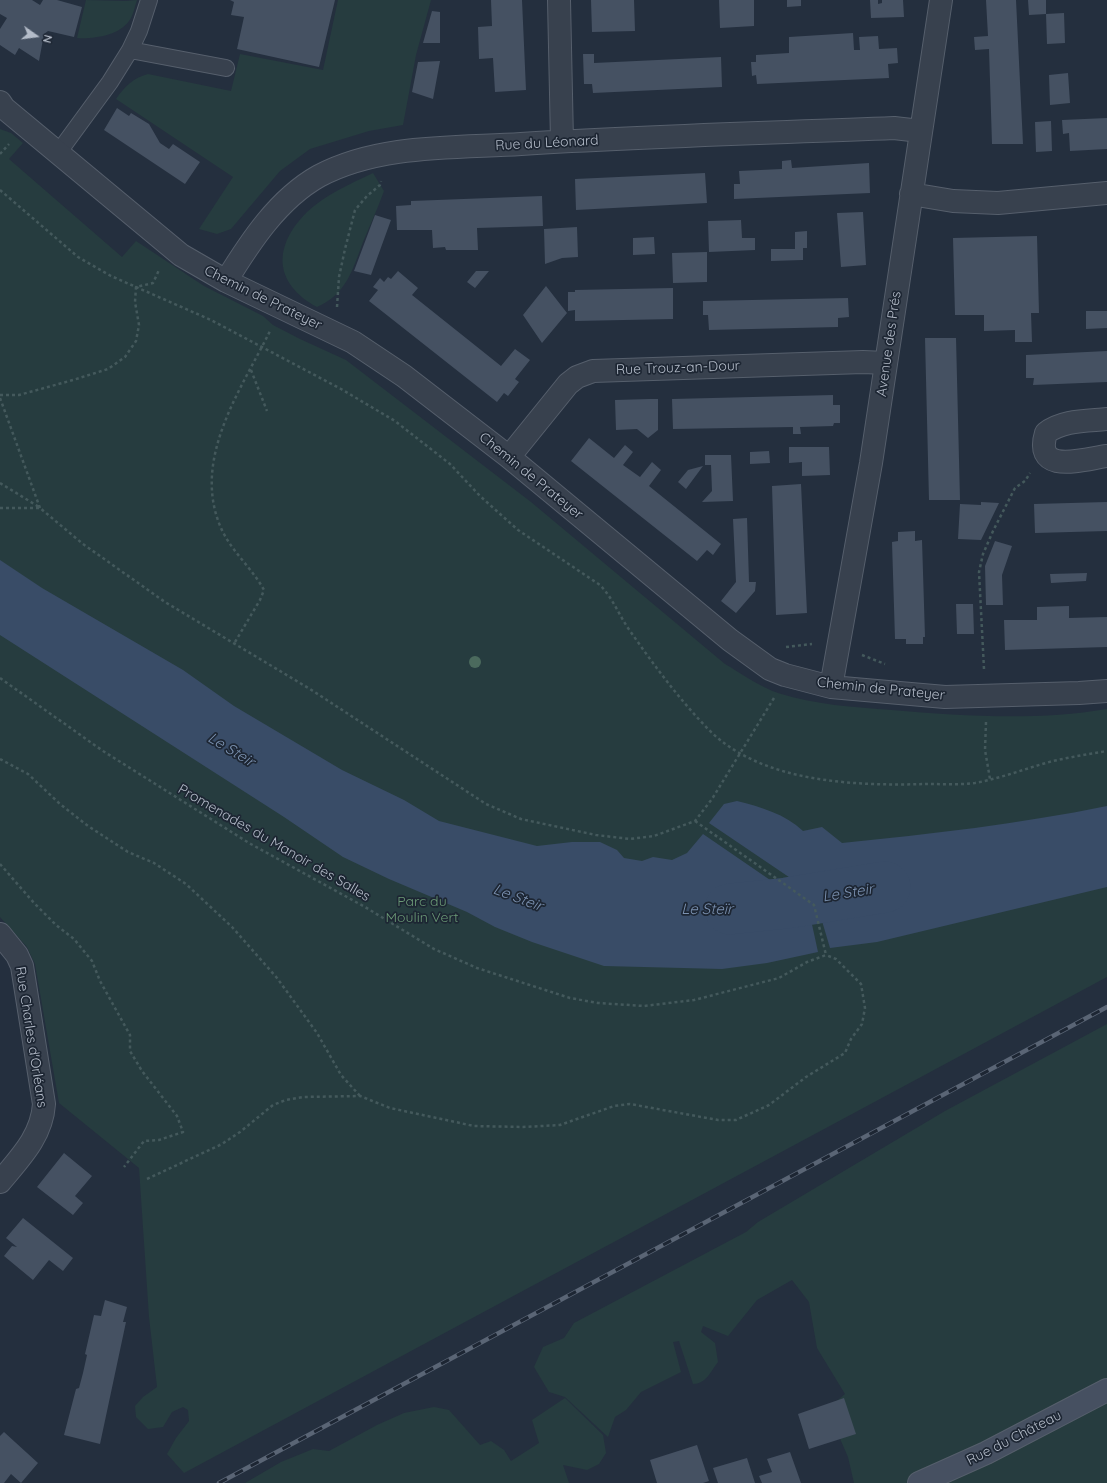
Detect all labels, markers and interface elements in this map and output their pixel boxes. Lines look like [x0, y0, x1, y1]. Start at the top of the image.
north arrow [16, 16, 56, 56]
text: N [40, 33, 55, 45]
street label: Rue du Léonard [495, 132, 599, 154]
street label: Chemin de Prateyer [202, 262, 324, 334]
street label: Avenue des Prés [873, 290, 905, 398]
street label: Rue Trouz-an-Dour [616, 357, 740, 379]
street label: Chemin de Prateyer [476, 429, 586, 523]
street label: Chemin de Prateyer [816, 674, 946, 704]
water label: Le Steir [204, 729, 258, 771]
street label: Promenades du Manoir des Salles [175, 781, 373, 905]
water label: Le Steir [491, 880, 545, 916]
water label: Le Steir [821, 880, 875, 906]
park label: Parc du Moulin Vert [385, 894, 459, 926]
water label: Le Steïr [681, 900, 733, 918]
street label: Rue Charles d'Orléans [12, 965, 50, 1109]
street label: Rue du Château [964, 1407, 1064, 1469]

